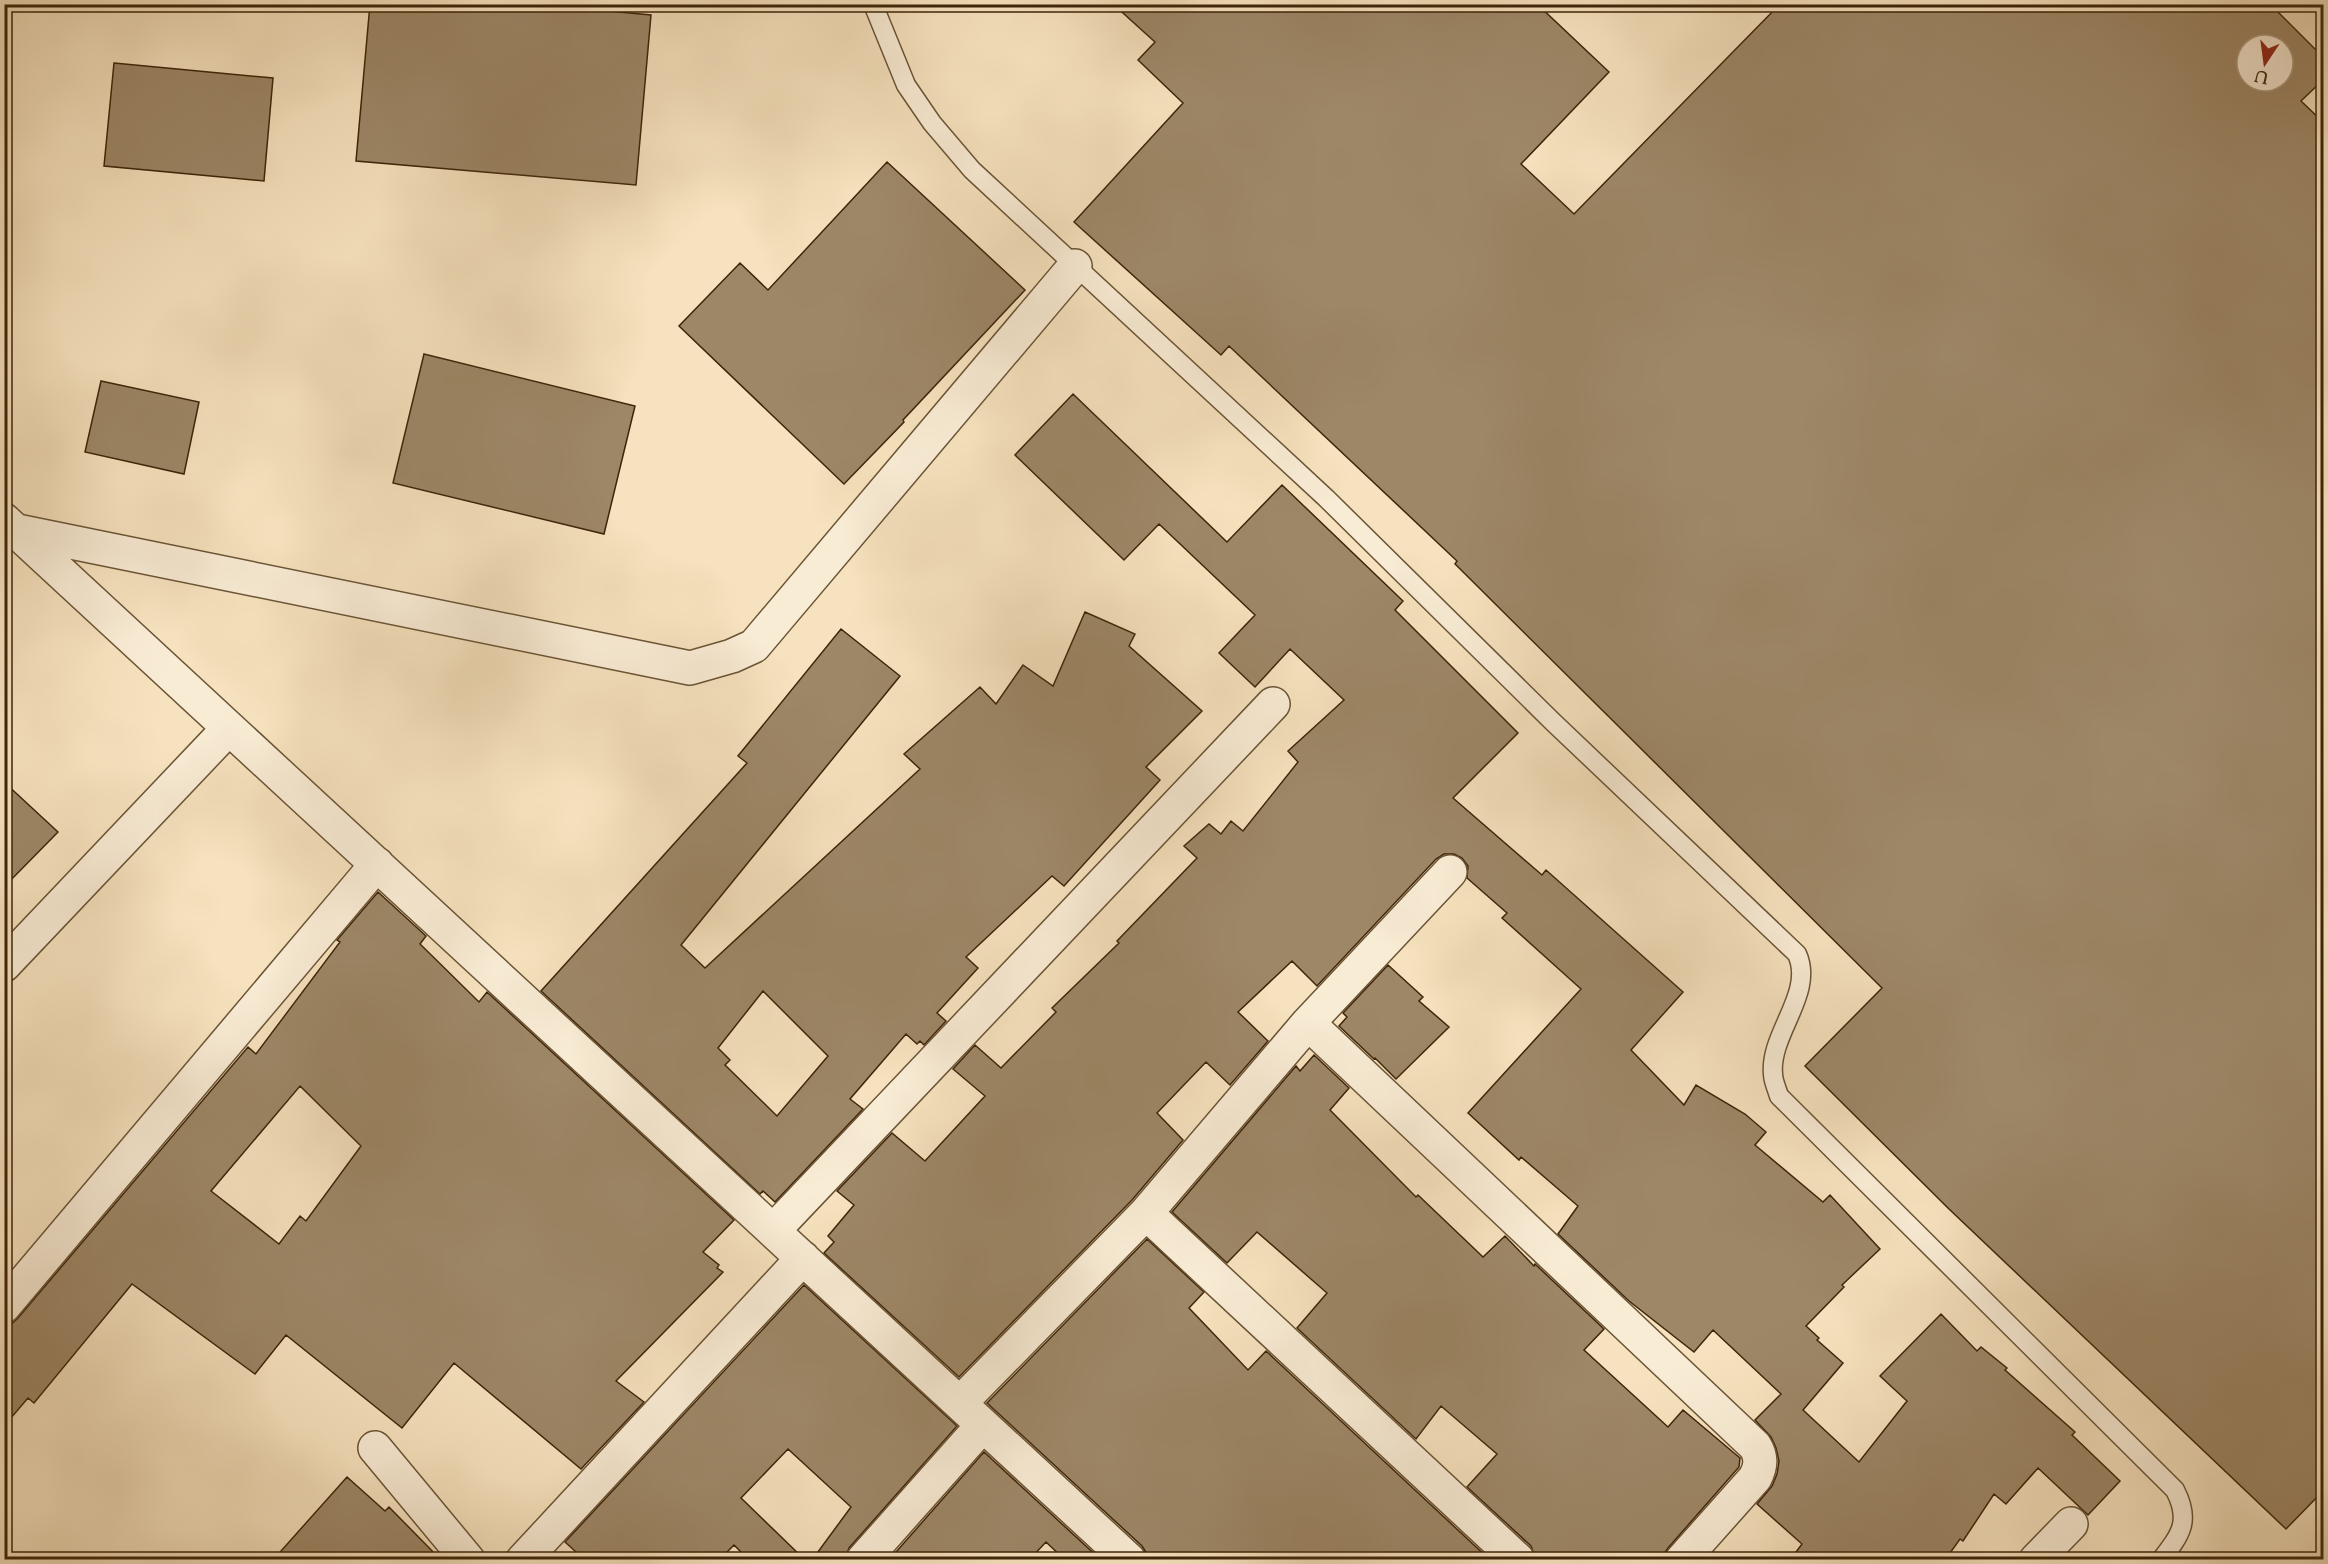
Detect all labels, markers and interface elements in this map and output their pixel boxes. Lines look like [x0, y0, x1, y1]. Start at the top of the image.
north arrow [2235, 33, 2295, 93]
text: U [2252, 62, 2271, 88]

